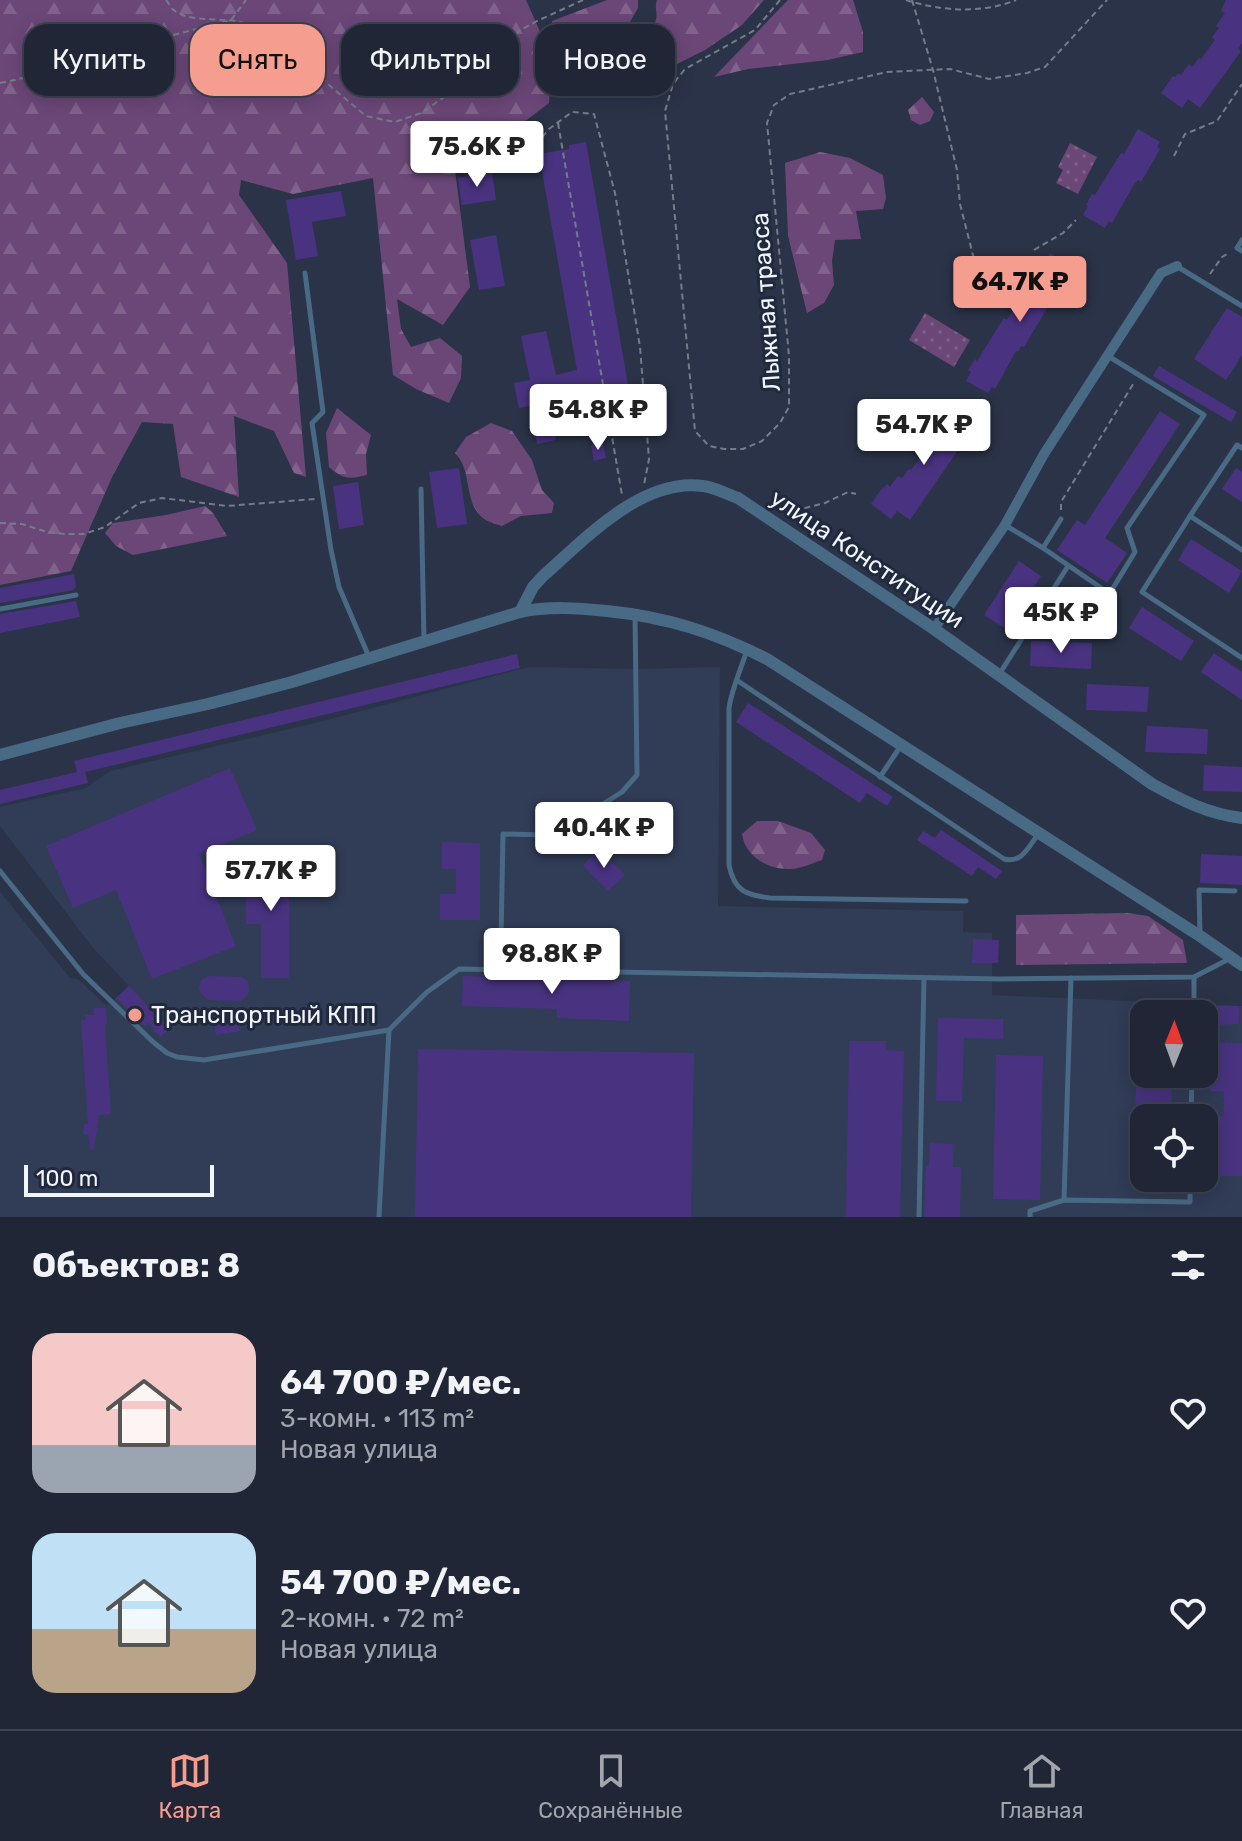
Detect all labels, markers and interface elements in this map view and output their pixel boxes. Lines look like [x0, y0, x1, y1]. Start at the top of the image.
chip: Купить [24, 24, 174, 96]
chip: Снять [190, 24, 325, 96]
chip: Фильтры [341, 24, 519, 96]
chip: Новое [535, 24, 675, 96]
pin: 75.6K ₽ [403, 121, 551, 189]
text: 75.6K ₽ [428, 131, 526, 162]
street label: Лыжная трасса [746, 211, 786, 393]
pin: 64.7K ₽ [946, 256, 1094, 324]
text: 64.7K ₽ [971, 266, 1069, 297]
pin: 54.8K ₽ [524, 384, 672, 452]
text: 54.8K ₽ [548, 394, 648, 425]
pin: 54.7K ₽ [850, 399, 998, 467]
text: 54.7K ₽ [875, 409, 973, 440]
street label: улица Конституции [765, 484, 969, 634]
pin: 45K ₽ [1005, 587, 1117, 655]
text: 45K ₽ [1023, 597, 1099, 628]
pin: 40.4K ₽ [530, 802, 678, 870]
text: 40.4K ₽ [553, 812, 655, 843]
pin: 57.7K ₽ [197, 845, 345, 913]
text: 57.7K ₽ [224, 855, 318, 886]
pin: 98.8K ₽ [478, 928, 626, 996]
text: 98.8K ₽ [502, 938, 602, 969]
north arrow [1130, 1000, 1218, 1088]
map controls [1130, 1000, 1218, 1192]
place label: Транспортный КПП [151, 1001, 377, 1029]
marker: Транспортный КПП [126, 1006, 144, 1024]
button: locate [1130, 1104, 1218, 1192]
scale bar [24, 1161, 214, 1197]
text: 100 m [36, 1165, 98, 1192]
icon: filters [1166, 1243, 1210, 1287]
text: Объектов: 8 [32, 1245, 240, 1286]
text: 64 700 ₽/мес. [280, 1362, 521, 1403]
icon: home [96, 1365, 192, 1461]
icon: heart [1166, 1391, 1210, 1435]
text: 3-комн. · 113 m² [280, 1403, 474, 1434]
text: Новая улица [280, 1434, 438, 1465]
text: 54 700 ₽/мес. [280, 1562, 521, 1603]
icon: home [96, 1565, 192, 1661]
icon: heart [1166, 1591, 1210, 1635]
text: 2-комн. · 72 m² [280, 1603, 464, 1634]
text: Новая улица [280, 1634, 438, 1665]
tab: Карта [158, 1749, 221, 1824]
tab: Сохранённые [538, 1749, 683, 1824]
tab: Главная [1000, 1749, 1084, 1824]

